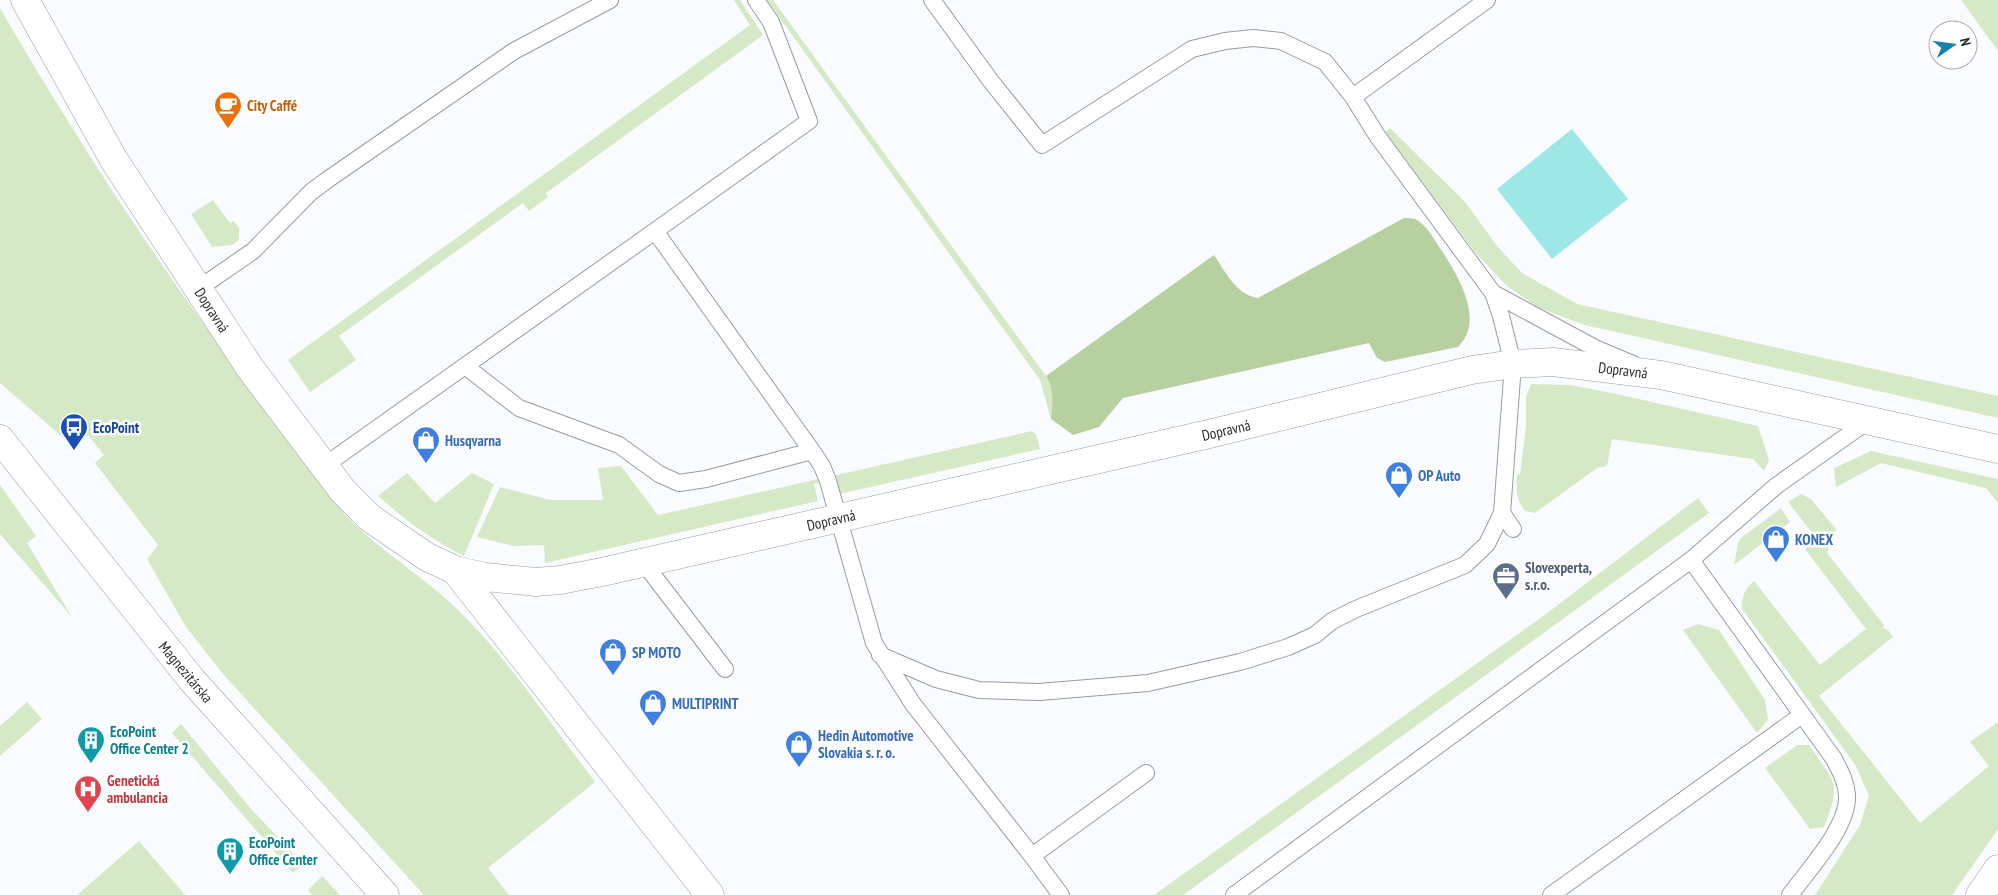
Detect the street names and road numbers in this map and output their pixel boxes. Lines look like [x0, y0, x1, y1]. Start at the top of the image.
street label: Dopravná [191, 284, 233, 336]
street label: Dopravná [1597, 358, 1649, 382]
street label: Dopravná [1200, 415, 1252, 445]
street label: Dopravná [805, 505, 857, 535]
street label: Magnezitárska [155, 637, 217, 707]

